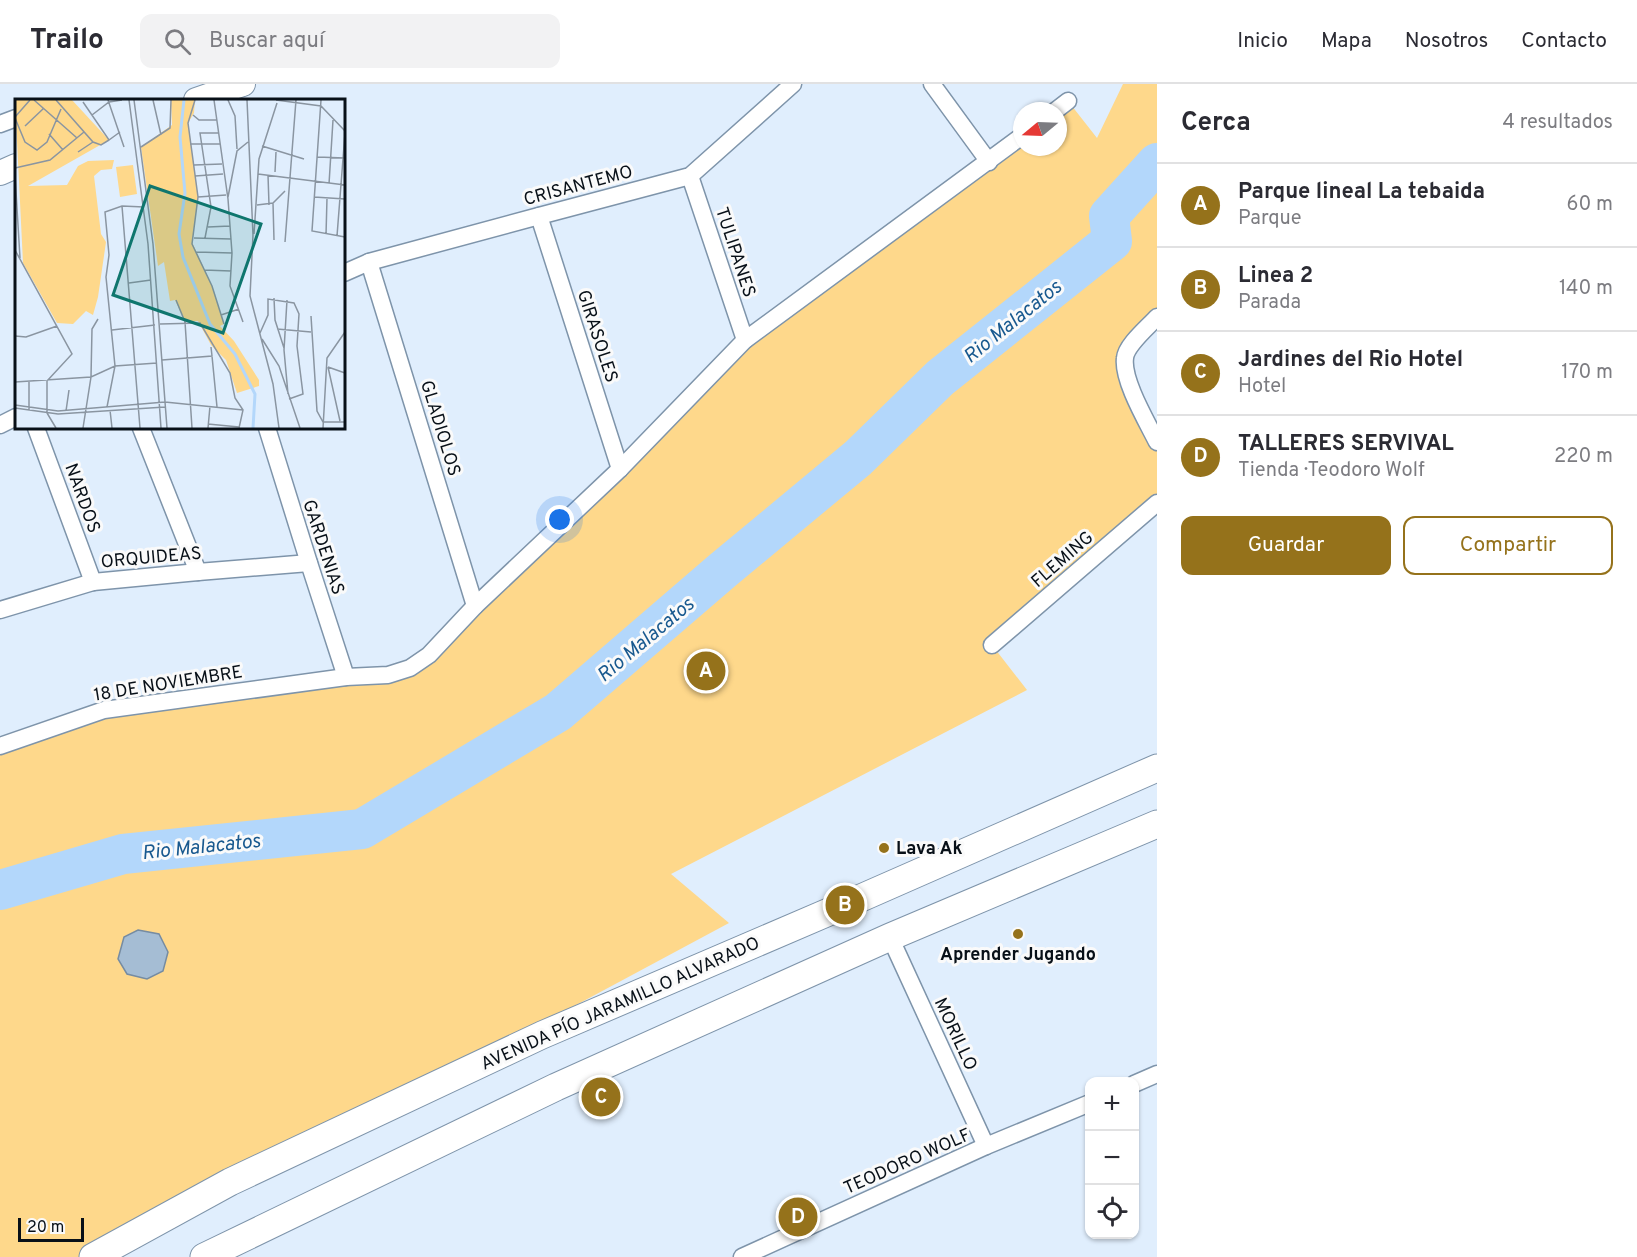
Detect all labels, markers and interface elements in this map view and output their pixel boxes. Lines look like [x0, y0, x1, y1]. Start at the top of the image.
search box [140, 14, 560, 68]
text: Trailo [30, 23, 104, 59]
icon: search [161, 25, 194, 58]
text: Buscar aquí [209, 28, 324, 55]
text: Inicio [1237, 28, 1288, 55]
text: Mapa [1321, 28, 1372, 55]
text: Nosotros [1405, 28, 1488, 55]
text: Contacto [1521, 28, 1607, 55]
inset map [15, 99, 345, 429]
north arrow [1013, 102, 1067, 156]
text: Cerca [1181, 107, 1251, 140]
text: 4 resultados [1503, 110, 1613, 136]
street label: CRISANTEMO [521, 161, 635, 212]
text: Parque lineal La tebaida [1238, 179, 1485, 206]
text: A [1193, 192, 1208, 218]
text: 60 m [1567, 192, 1613, 218]
street label: TULIPANES [709, 204, 760, 300]
text: Parque [1238, 206, 1301, 232]
text: Linea 2 [1238, 263, 1313, 290]
water label: Rio Malacatos [959, 274, 1068, 370]
text: B [1194, 276, 1207, 302]
text: 140 m [1559, 276, 1613, 302]
street label: GIRASOLES [571, 287, 622, 386]
text: Parada [1238, 290, 1301, 316]
text: Jardines del Rio Hotel [1238, 347, 1463, 374]
text: C [1194, 360, 1207, 386]
text: 170 m [1561, 360, 1613, 386]
text: Hotel [1238, 374, 1286, 400]
street label: GLADIOLOS [414, 378, 465, 479]
text: TALLERES SERVIVAL [1238, 431, 1454, 458]
text: D [1193, 444, 1208, 470]
text: 220 m [1554, 444, 1613, 470]
text: Tienda · Teodoro Wolf [1238, 458, 1425, 484]
street label: NARDOS [58, 461, 105, 536]
street label: GARDENIAS [296, 497, 349, 598]
your location [545, 505, 574, 534]
button: Guardar [1181, 516, 1391, 575]
button: Compartir [1403, 516, 1613, 575]
street label: FLEMING [1027, 527, 1099, 594]
street label: ORQUIDEAS [100, 543, 203, 574]
water label: Rio Malacatos [592, 592, 701, 689]
pin: A [686, 648, 726, 694]
street label: 18 DE NOVIEMBRE [92, 661, 244, 708]
water label: Rio Malacatos [141, 829, 263, 867]
place label: Lava Ak [896, 838, 962, 861]
marker: Lava Ak [877, 841, 891, 855]
pin: B [826, 882, 864, 928]
marker: Aprender Jugando [1011, 927, 1025, 941]
street label: AVENIDA PÍO JARAMILLO ALVARADO [477, 930, 764, 1076]
place label: Aprender Jugando [940, 944, 1096, 967]
street label: MORILLO [928, 995, 981, 1075]
pin: C [582, 1074, 620, 1120]
map controls [1085, 1077, 1139, 1239]
button: + [1085, 1077, 1139, 1131]
street label: TEODORO WOLF [841, 1124, 975, 1201]
button: − [1085, 1131, 1139, 1185]
button: locate [1085, 1185, 1139, 1239]
pin: D [778, 1194, 818, 1240]
scale bar [18, 1215, 84, 1242]
text: 20 m [27, 1218, 64, 1238]

